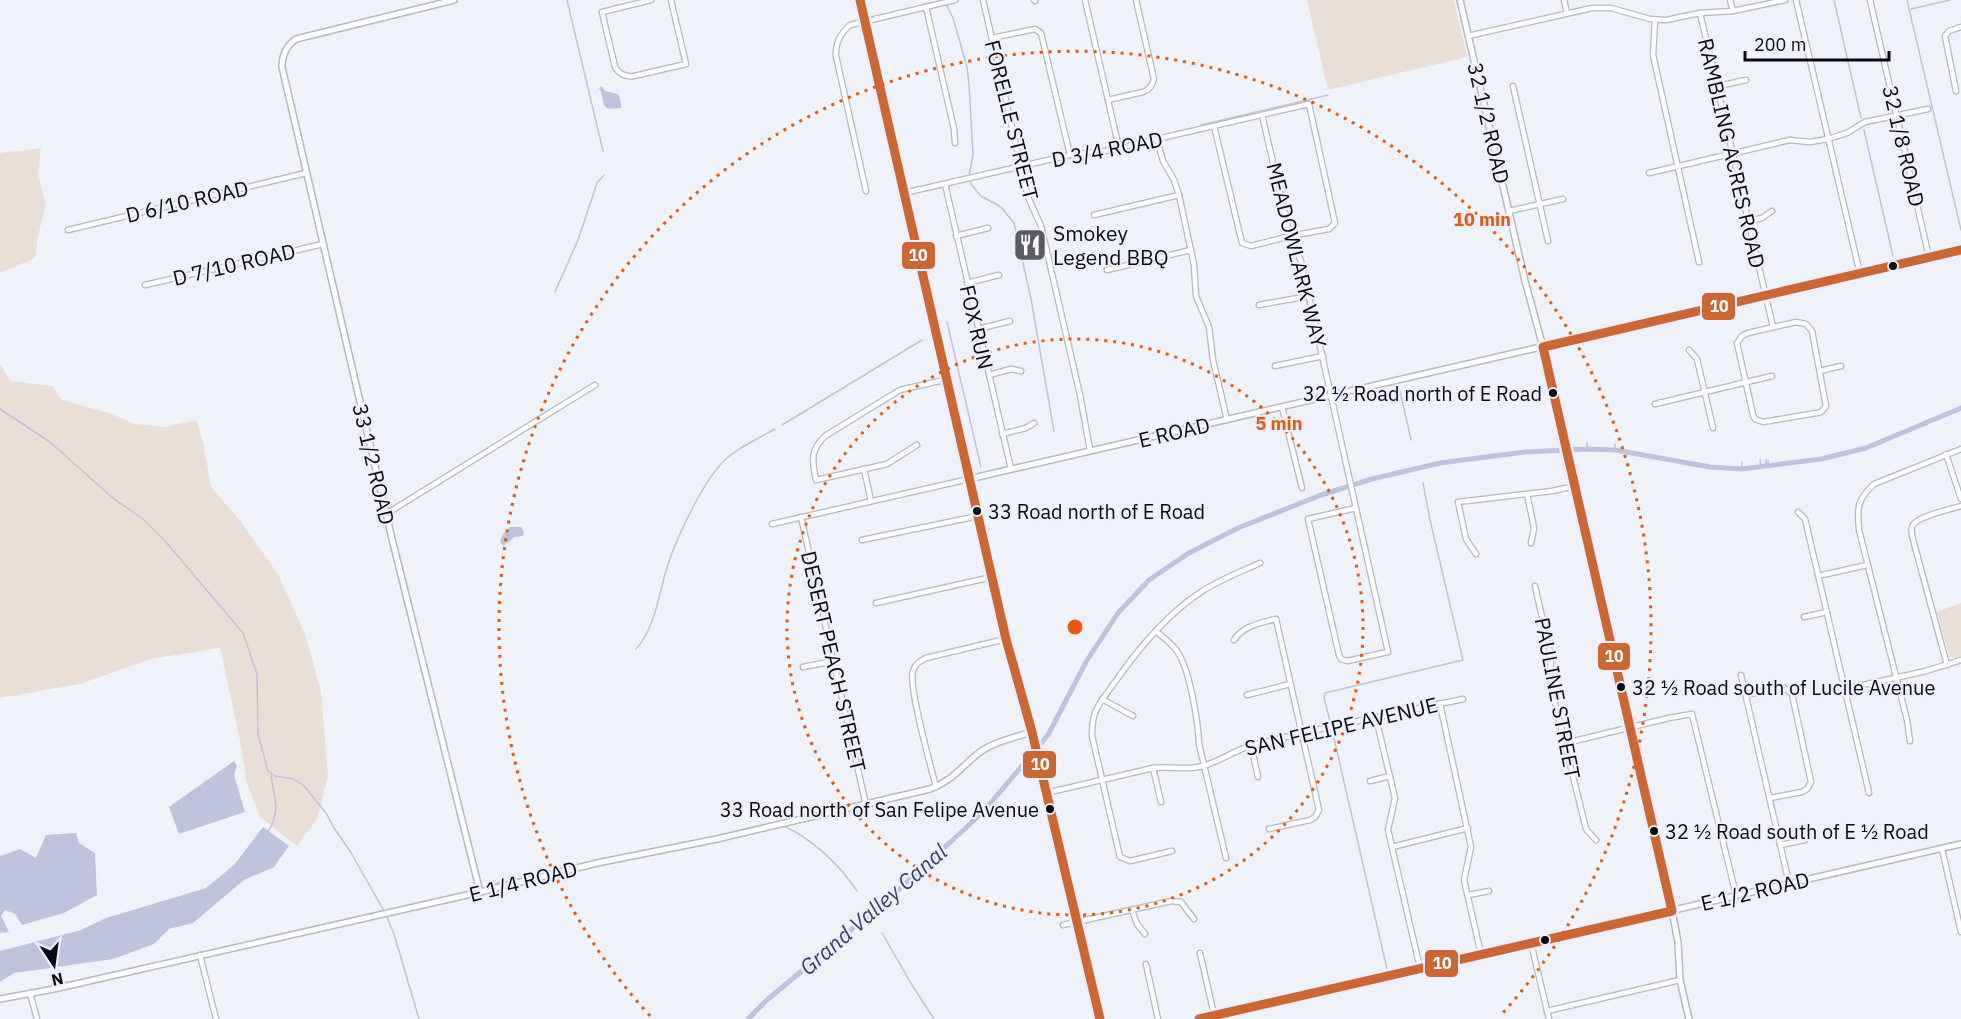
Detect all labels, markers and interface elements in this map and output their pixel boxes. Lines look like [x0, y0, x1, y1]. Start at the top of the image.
scale bar [1745, 24, 1889, 62]
text: 200 m [1754, 33, 1806, 56]
street label: RAMBLING ACRES ROAD [1692, 35, 1772, 271]
street label: FORELLE STREET [979, 37, 1045, 203]
street label: 32 1/2 ROAD [1461, 60, 1517, 186]
street label: 32 1/8 ROAD [1876, 83, 1932, 209]
street label: D 3/4 ROAD [1049, 125, 1165, 173]
street label: MEADOWLARK WAY [1260, 159, 1334, 351]
street label: D 6/10 ROAD [123, 173, 251, 229]
text: 10 min [1453, 208, 1511, 231]
place label: Smokey Legend BBQ [1053, 219, 1169, 271]
restaurant icon: Smokey Legend BBQ [1012, 227, 1048, 263]
street label: D 7/10 ROAD [170, 236, 298, 292]
line badge: 10 [901, 241, 936, 270]
text: 10 [908, 245, 928, 265]
unlabelled marker [1887, 260, 1899, 272]
street label: FOX RUN [954, 282, 1000, 372]
line badge: 10 [1701, 292, 1736, 321]
text: 10 [1709, 296, 1729, 316]
place label: 32 ½ Road north of E Road [1303, 380, 1542, 407]
marker: 32 ½ Road north of E Road [1547, 387, 1559, 399]
street label: 33 1/2 ROAD [346, 401, 402, 527]
street label: E ROAD [1136, 410, 1212, 454]
text: 5 min [1255, 412, 1303, 435]
place label: 33 Road north of E Road [988, 498, 1205, 525]
marker: 33 Road north of E Road [971, 505, 983, 517]
street label: DESERT PEACH STREET [795, 548, 873, 774]
street label: PAULINE STREET [1529, 615, 1587, 781]
centre of rings [1065, 617, 1085, 637]
line badge: 10 [1597, 642, 1631, 671]
text: 10 [1604, 646, 1624, 666]
place label: 32 ½ Road south of Lucile Avenue [1632, 674, 1935, 701]
marker: 32 ½ Road south of Lucile Avenue [1615, 681, 1627, 693]
street label: SAN FELIPE AVENUE [1242, 690, 1440, 762]
line badge: 10 [1022, 750, 1057, 779]
text: 10 [1030, 754, 1050, 774]
place label: 33 Road north of San Felipe Avenue [720, 796, 1039, 823]
marker: 33 Road north of San Felipe Avenue [1044, 803, 1056, 815]
place label: 32 ½ Road south of E ½ Road [1665, 818, 1929, 845]
marker: 32 ½ Road south of E ½ Road [1648, 825, 1660, 837]
water label: Grand Valley Canal [793, 837, 953, 981]
street label: E 1/4 ROAD [466, 854, 580, 908]
street label: E 1/2 ROAD [1698, 865, 1812, 917]
unlabelled marker [1539, 934, 1551, 946]
north arrow [24, 935, 84, 995]
line badge: 10 [1424, 949, 1459, 978]
text: 10 [1432, 953, 1452, 973]
text: N [49, 969, 65, 991]

